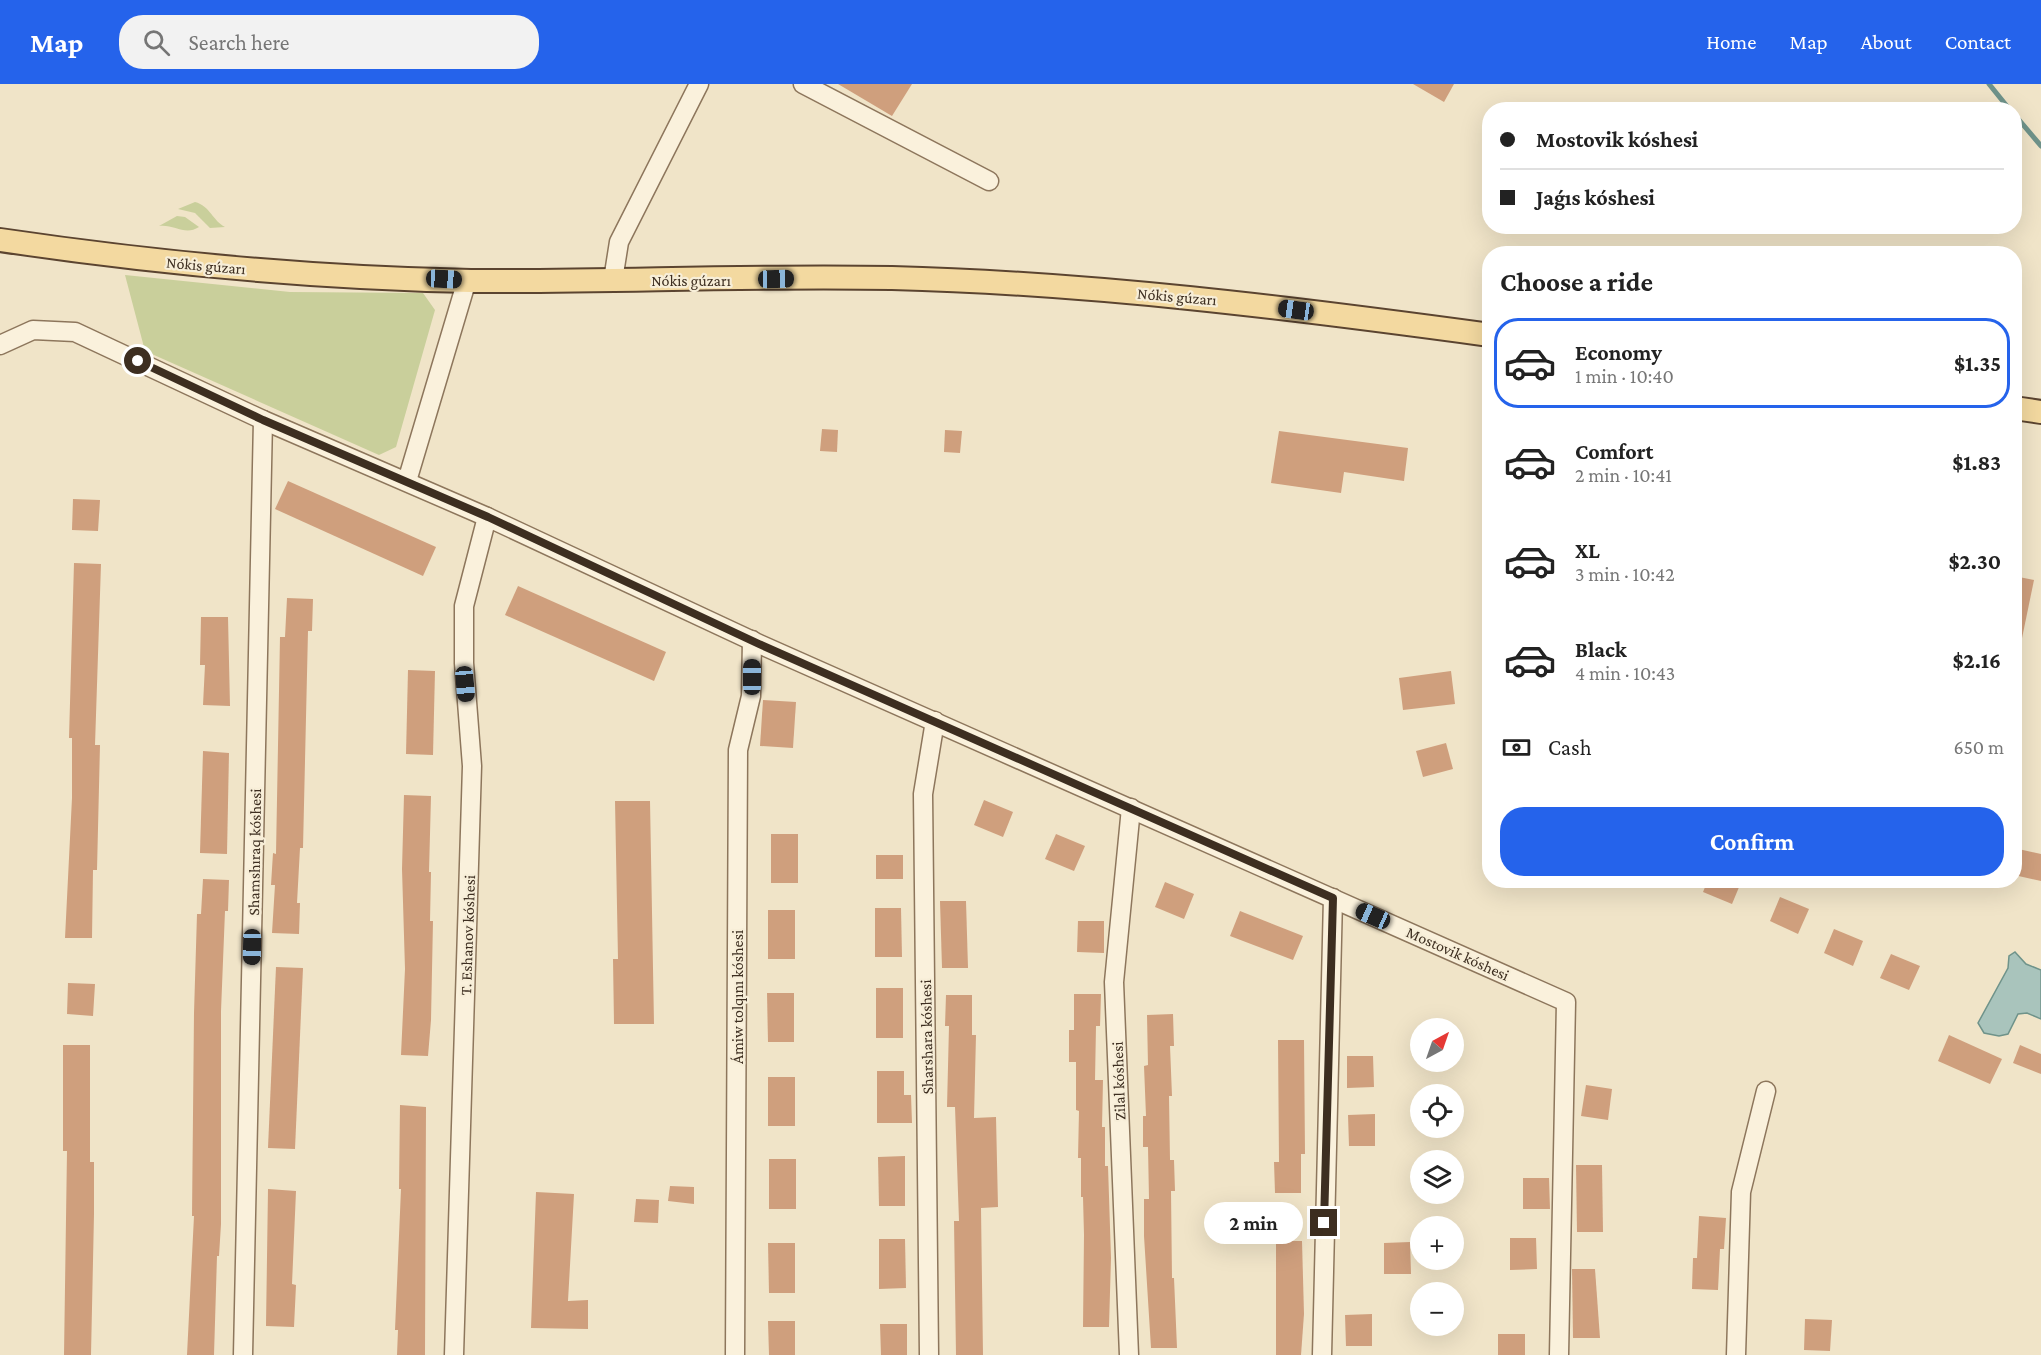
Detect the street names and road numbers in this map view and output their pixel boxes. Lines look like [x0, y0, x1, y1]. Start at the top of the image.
street label: Nókis gúzarı [165, 254, 246, 278]
street label: Nókis gúzarı [651, 272, 731, 290]
street label: Nókis gúzarı [1136, 285, 1217, 309]
street label: Shamshıraq kóshesi [245, 788, 265, 916]
street label: T. Eshanov kóshesi [457, 875, 478, 995]
street label: Mostovik kóshesi [1404, 923, 1512, 984]
street label: Ámiw tolqını kóshesi [729, 930, 747, 1064]
street label: Sharshara kóshesi [917, 979, 936, 1095]
street label: Zilal kóshesi [1109, 1041, 1128, 1121]

